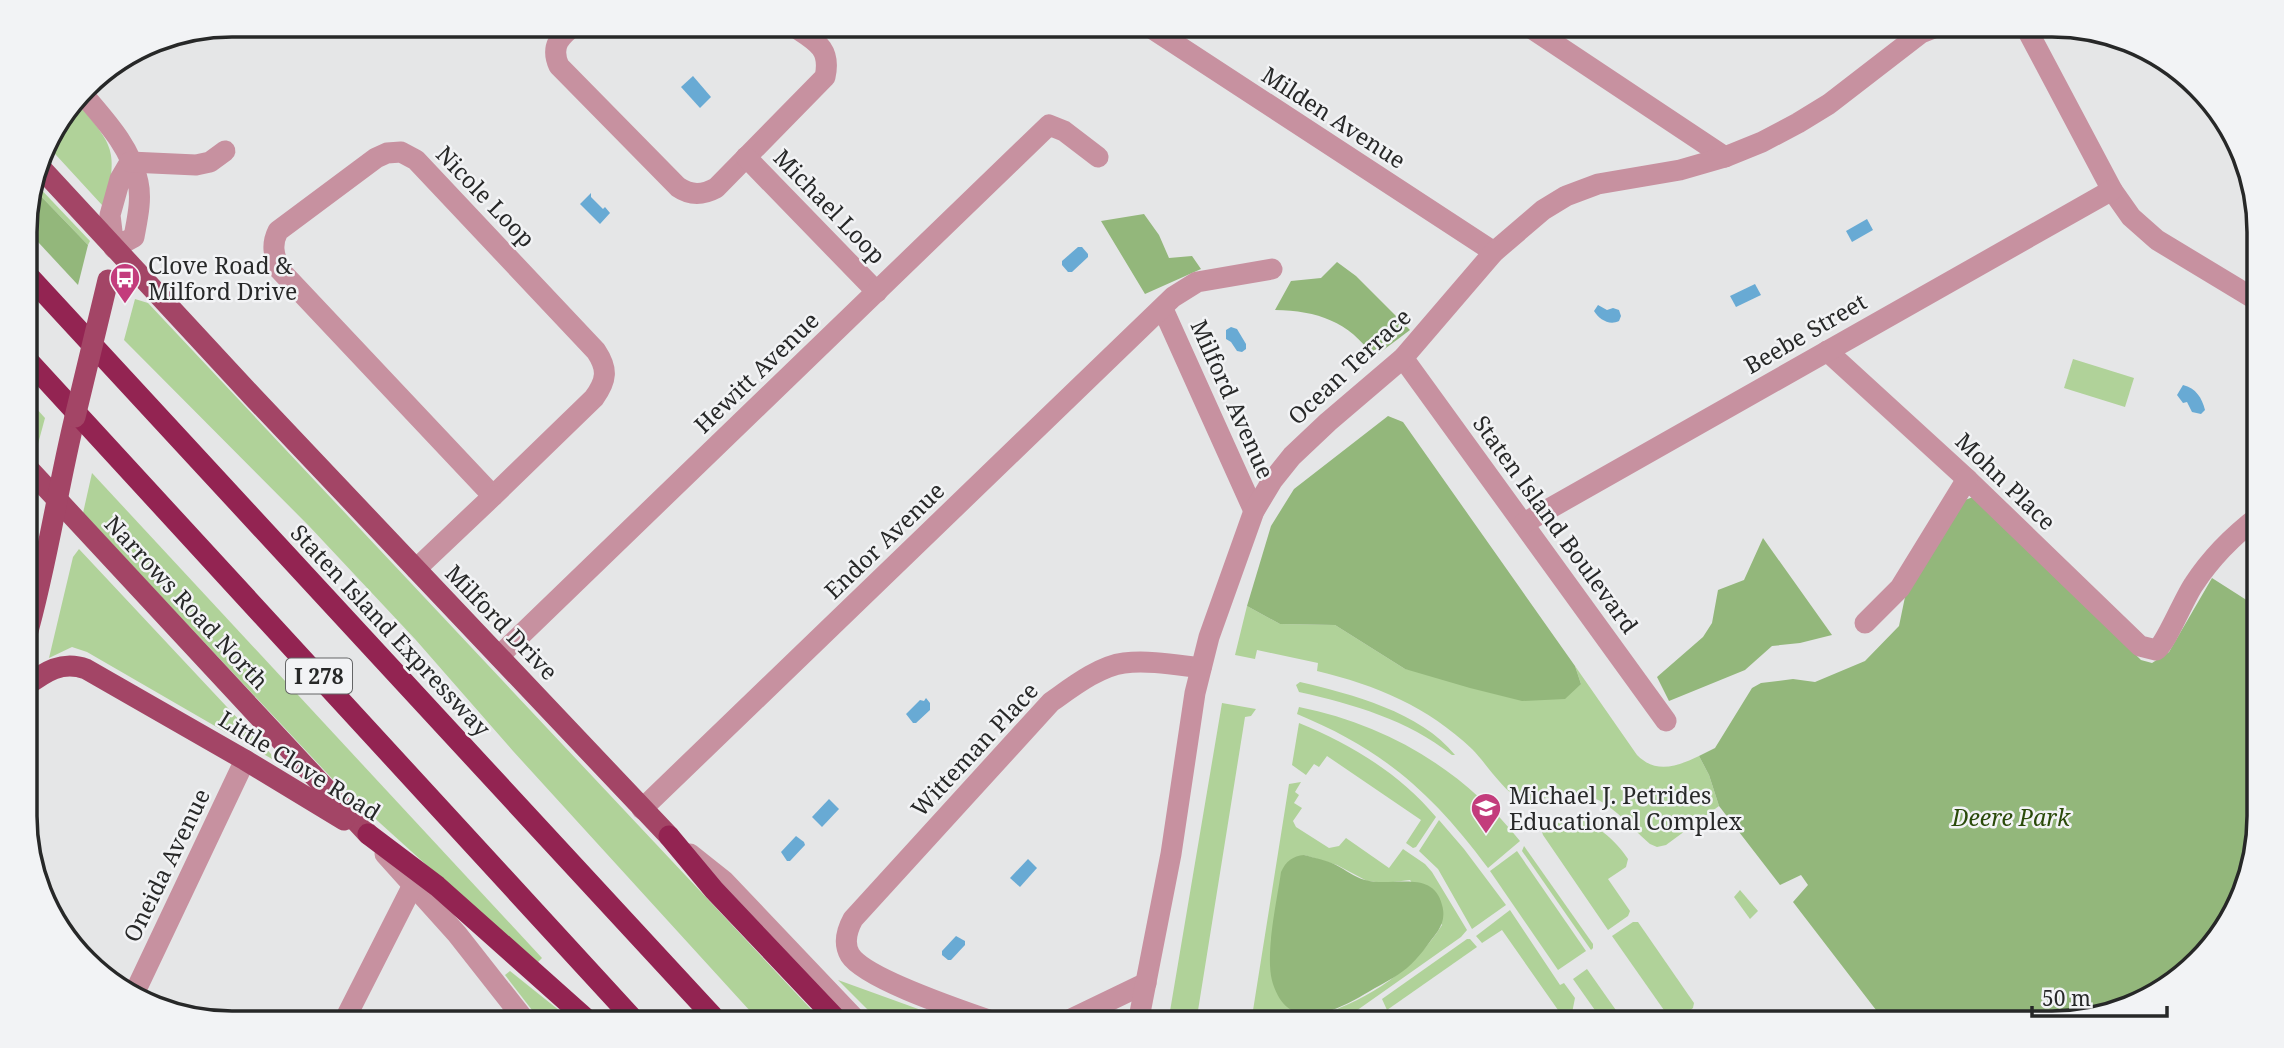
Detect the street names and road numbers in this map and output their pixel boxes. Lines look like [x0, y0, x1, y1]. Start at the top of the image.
street label: Milden Avenue [1256, 59, 1412, 175]
street label: Nicole Loop [429, 138, 543, 254]
street label: Michael Loop [767, 142, 893, 270]
street label: Beebe Street [1738, 285, 1872, 381]
street label: Ocean Terrace [1280, 301, 1418, 431]
street label: Hewitt Avenue [687, 304, 825, 440]
street label: Milford Avenue [1184, 314, 1282, 484]
street label: Staten Island Boulevard [1466, 409, 1646, 639]
street label: Mohn Place [1949, 425, 2063, 537]
street label: Endor Avenue [817, 474, 951, 606]
street label: Narrows Road North [98, 508, 276, 696]
street label: Staten Island Expressway [284, 517, 498, 743]
street label: Milford Drive [439, 557, 565, 687]
road number: I 278 [286, 658, 352, 694]
street label: Witteman Place [903, 675, 1045, 823]
street label: Little Clove Road [213, 702, 387, 828]
street label: Oneida Avenue [115, 783, 217, 947]

